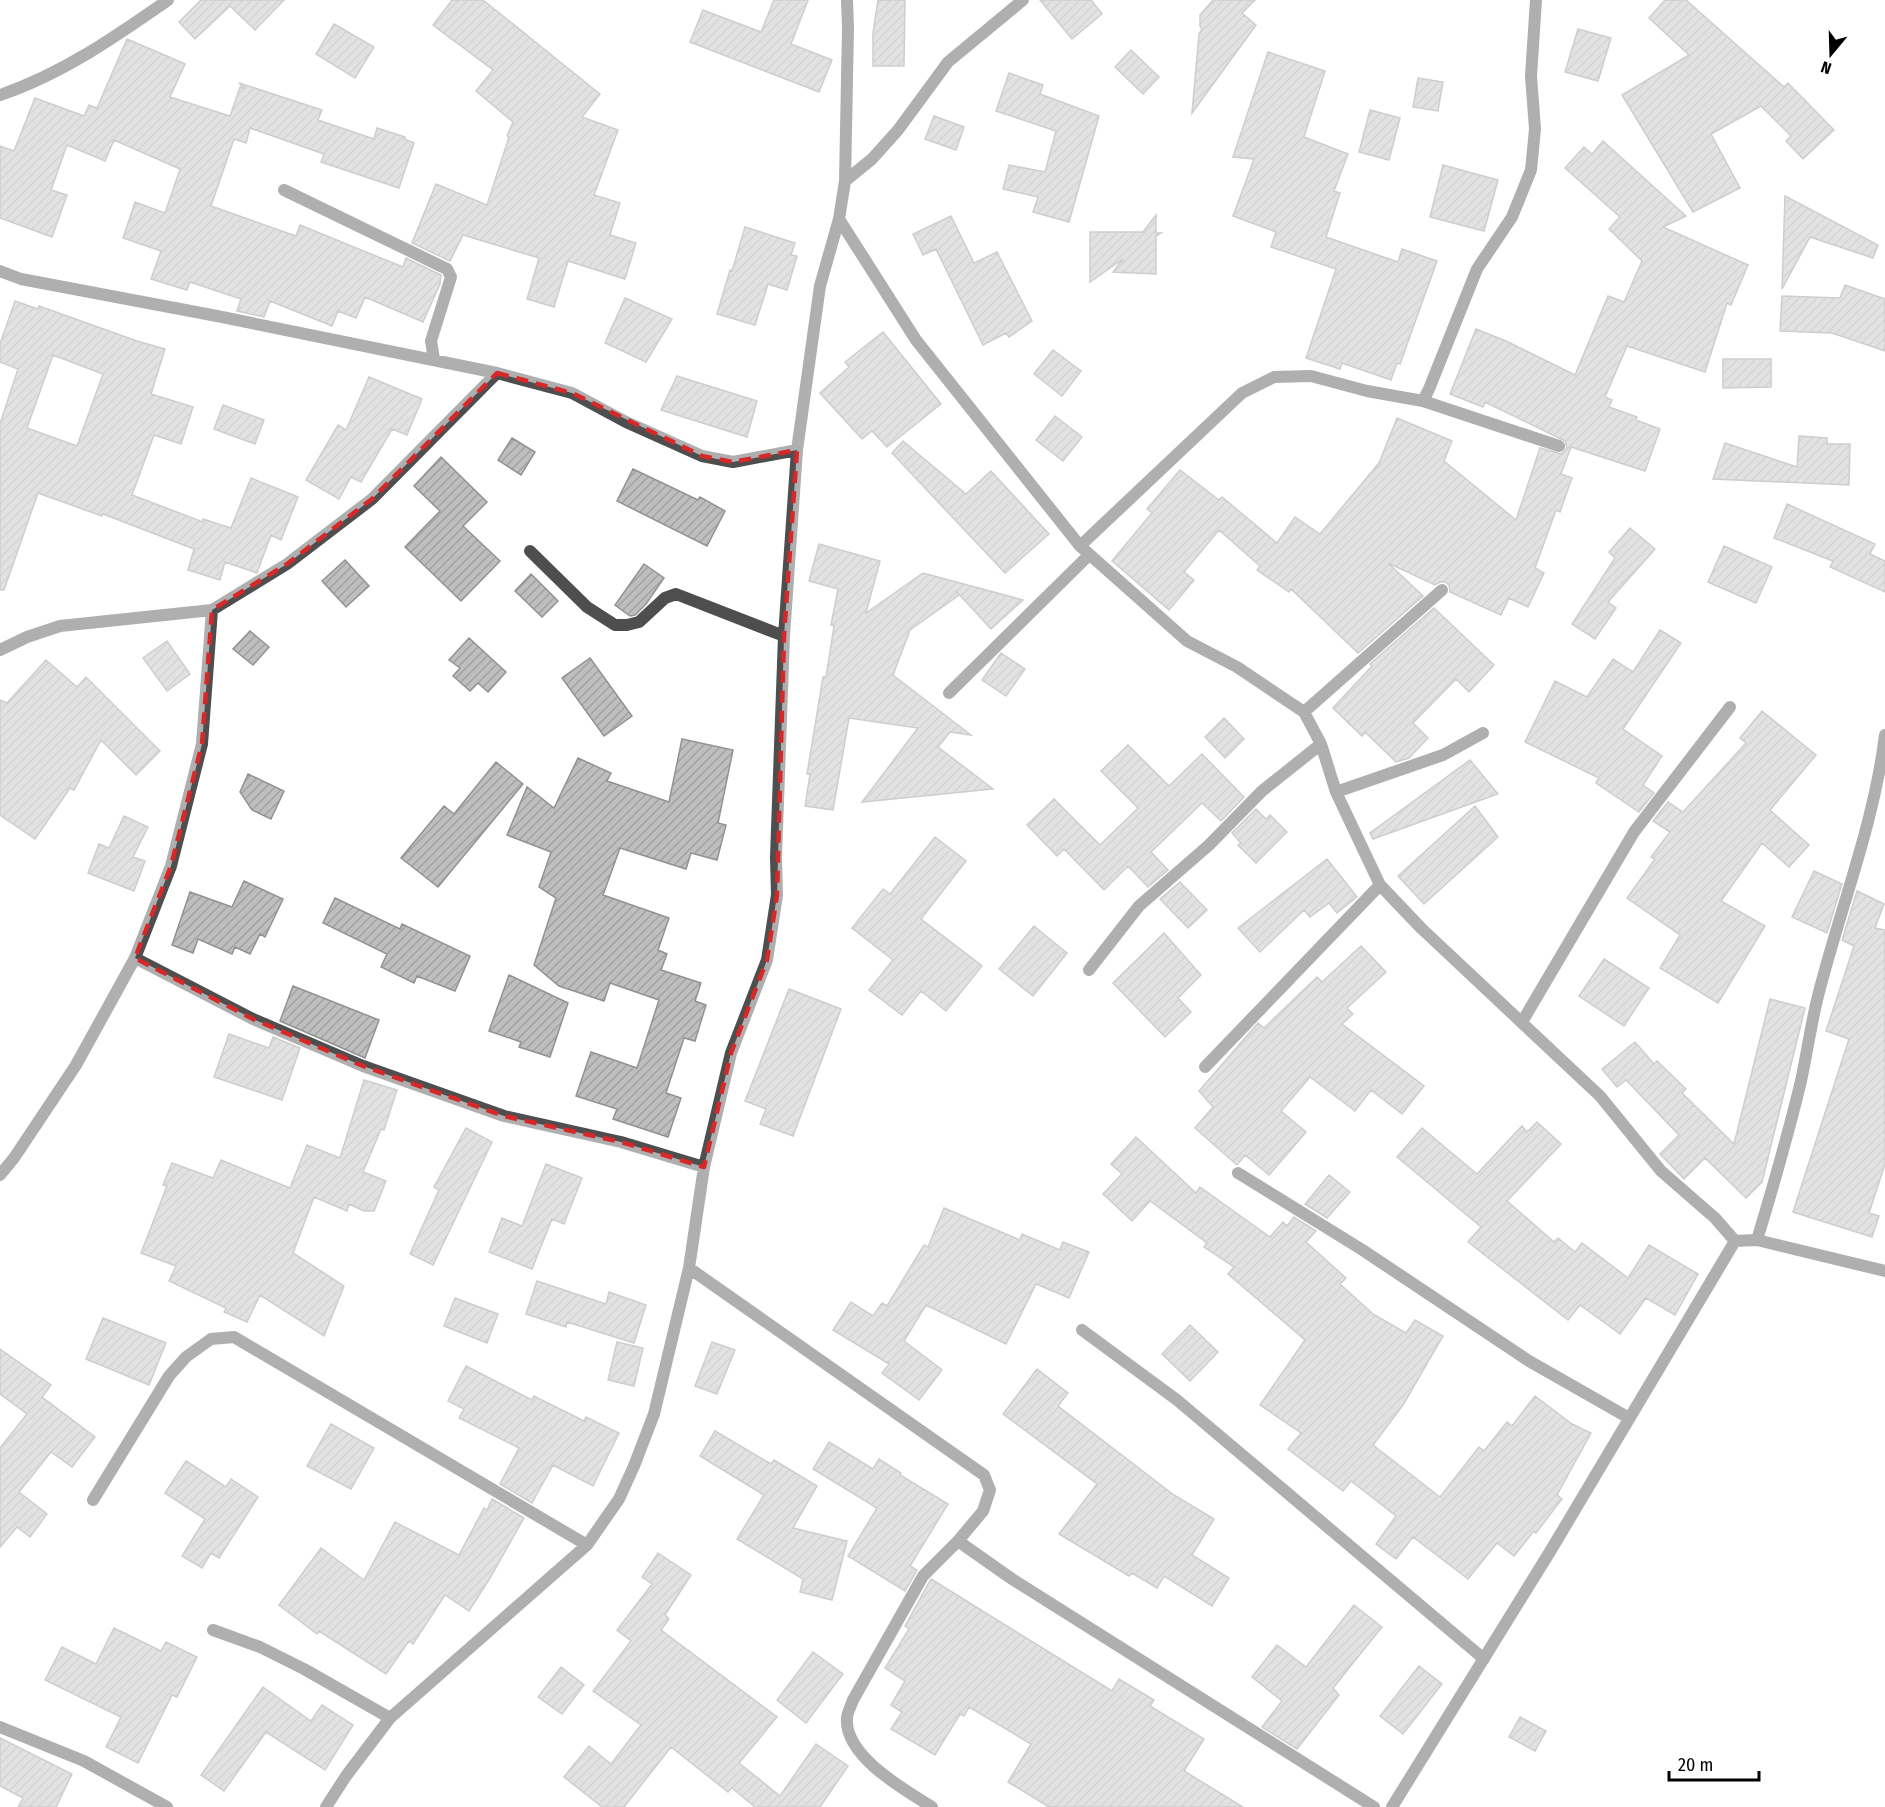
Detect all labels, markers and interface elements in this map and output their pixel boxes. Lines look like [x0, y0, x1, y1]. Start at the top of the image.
north arrow [1801, 24, 1861, 84]
text: N [1819, 57, 1834, 78]
scale bar [1669, 1744, 1759, 1782]
text: 20 m [1678, 1754, 1713, 1776]

